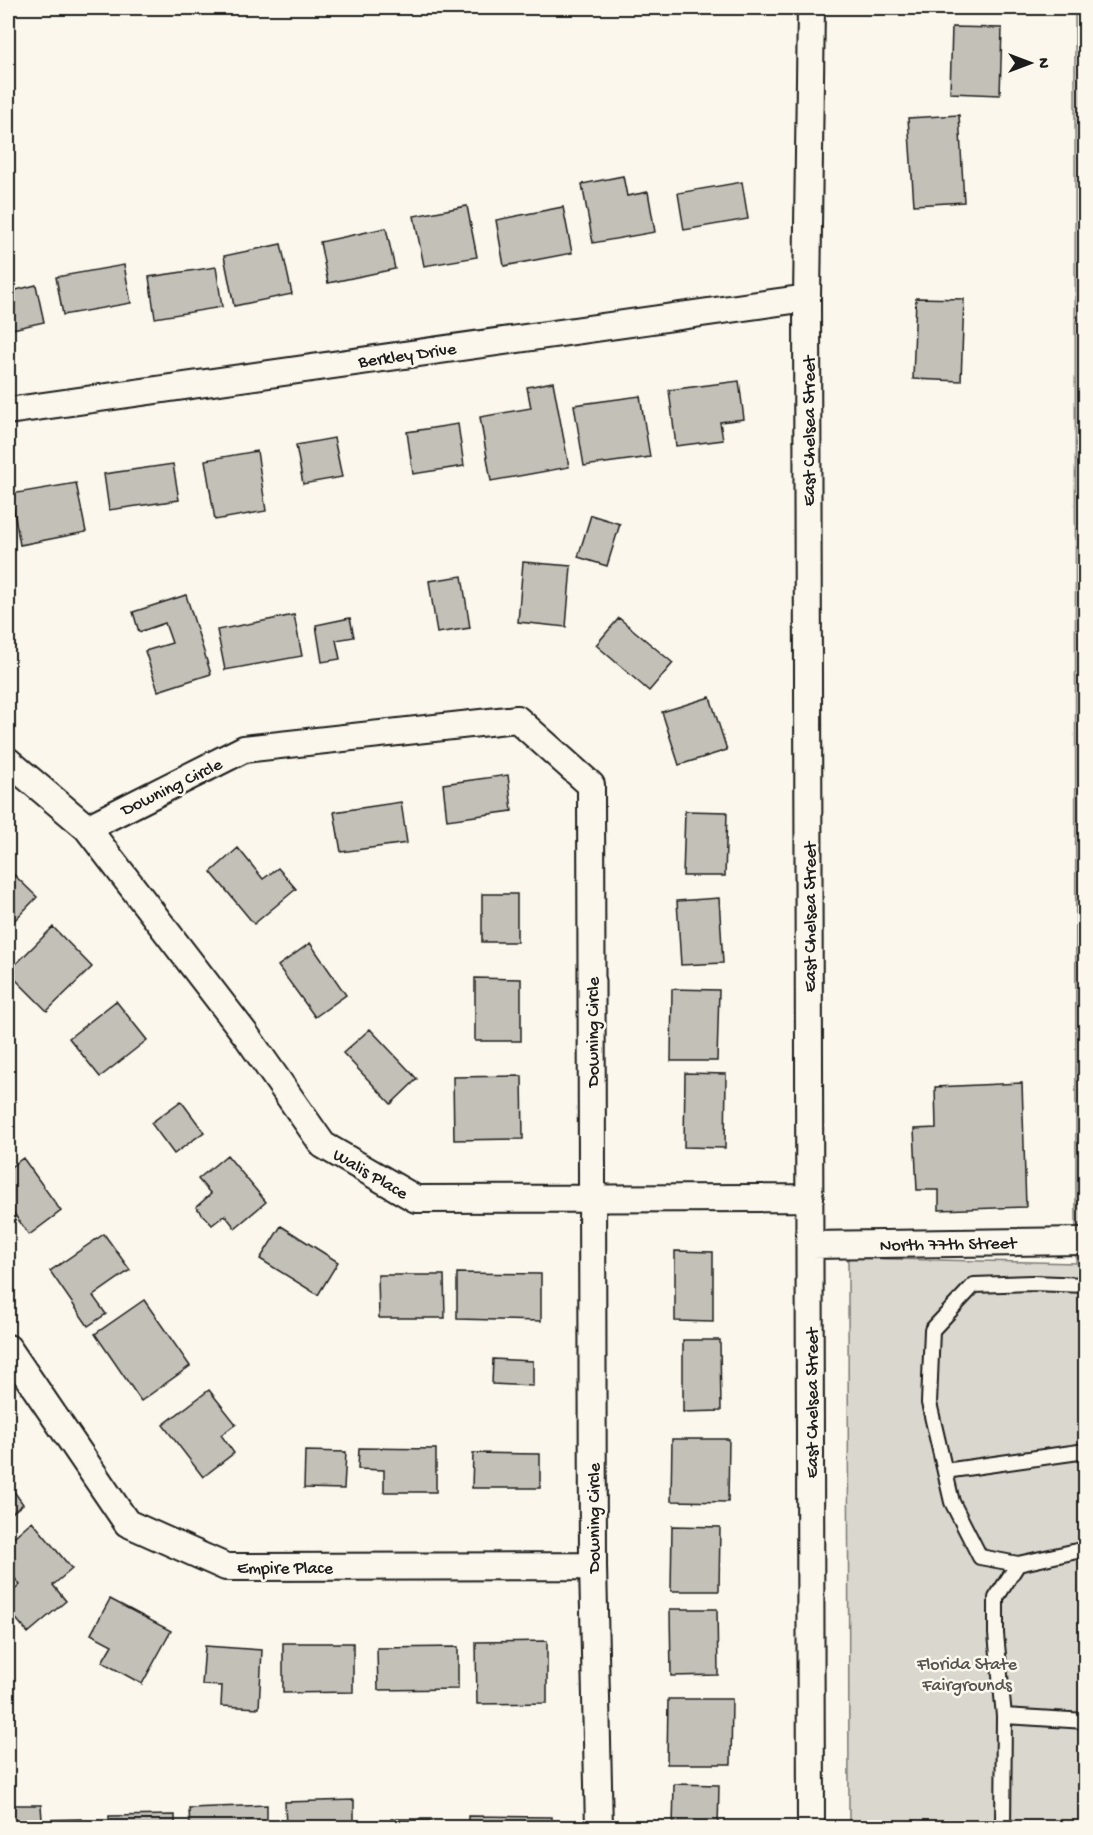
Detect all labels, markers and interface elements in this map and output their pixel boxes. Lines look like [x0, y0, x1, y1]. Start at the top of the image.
north arrow [1000, 33, 1060, 93]
text: N [1032, 58, 1051, 69]
street label: Berkley Drive [356, 339, 458, 374]
street label: East Chelsea Street [800, 354, 821, 506]
street label: Downing Circle [117, 754, 227, 822]
street label: East Chelsea Street [801, 840, 822, 992]
street label: Downing Circle [584, 976, 605, 1088]
street label: Walis Place [328, 1145, 412, 1205]
street label: North 77th Street [879, 1234, 1018, 1257]
street label: East Chelsea Street [803, 1326, 824, 1478]
street label: Downing Circle [585, 1462, 606, 1574]
street label: Empire Place [237, 1559, 334, 1580]
park label: Florida State Fairgrounds [916, 1655, 1018, 1697]

